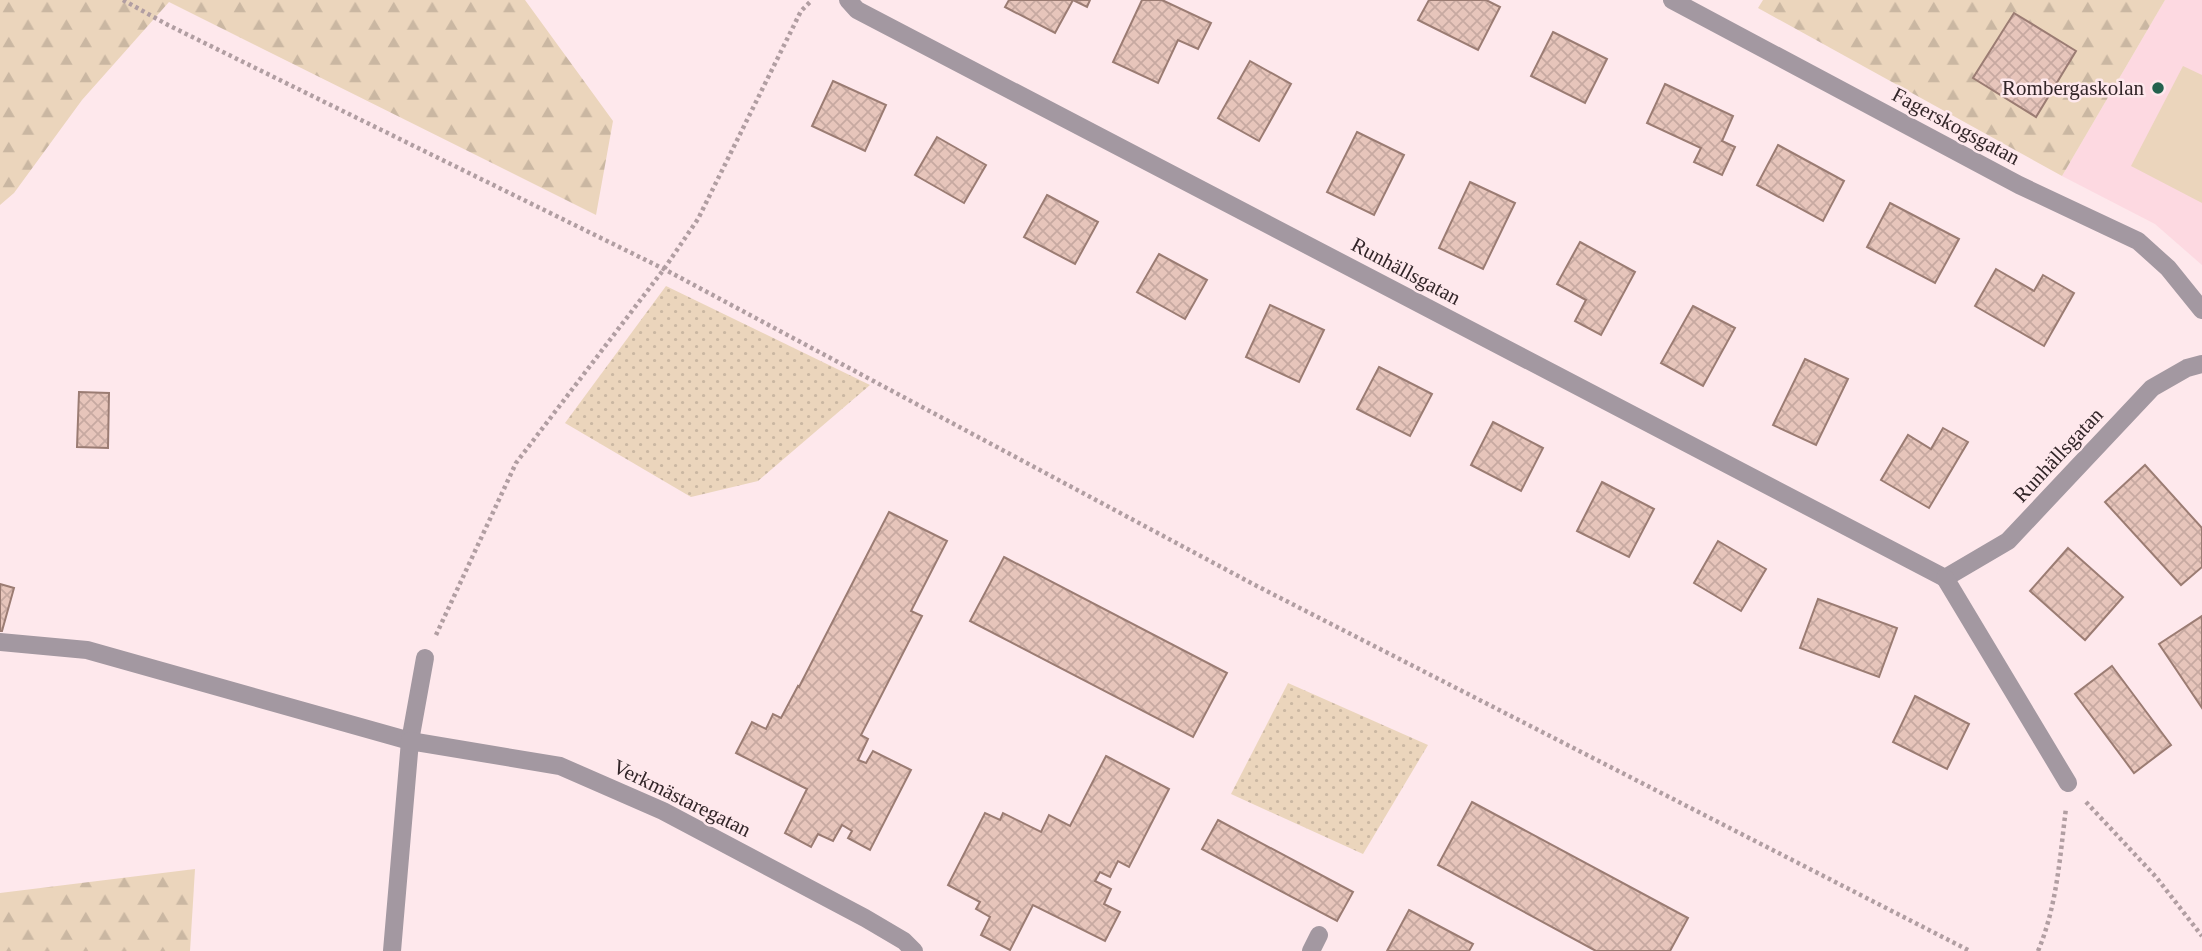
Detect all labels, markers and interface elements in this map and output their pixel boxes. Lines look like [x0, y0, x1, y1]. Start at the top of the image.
place label: Rombergaskolan [2002, 76, 2144, 100]
marker: Rombergaskolan [2150, 80, 2166, 96]
street label: Fagerskogsgatan [1888, 82, 2024, 170]
street label: Runhällsgatan [1347, 232, 1465, 310]
street label: Runhällsgatan [2008, 403, 2108, 507]
street label: Verkmästaregatan [609, 754, 755, 842]

